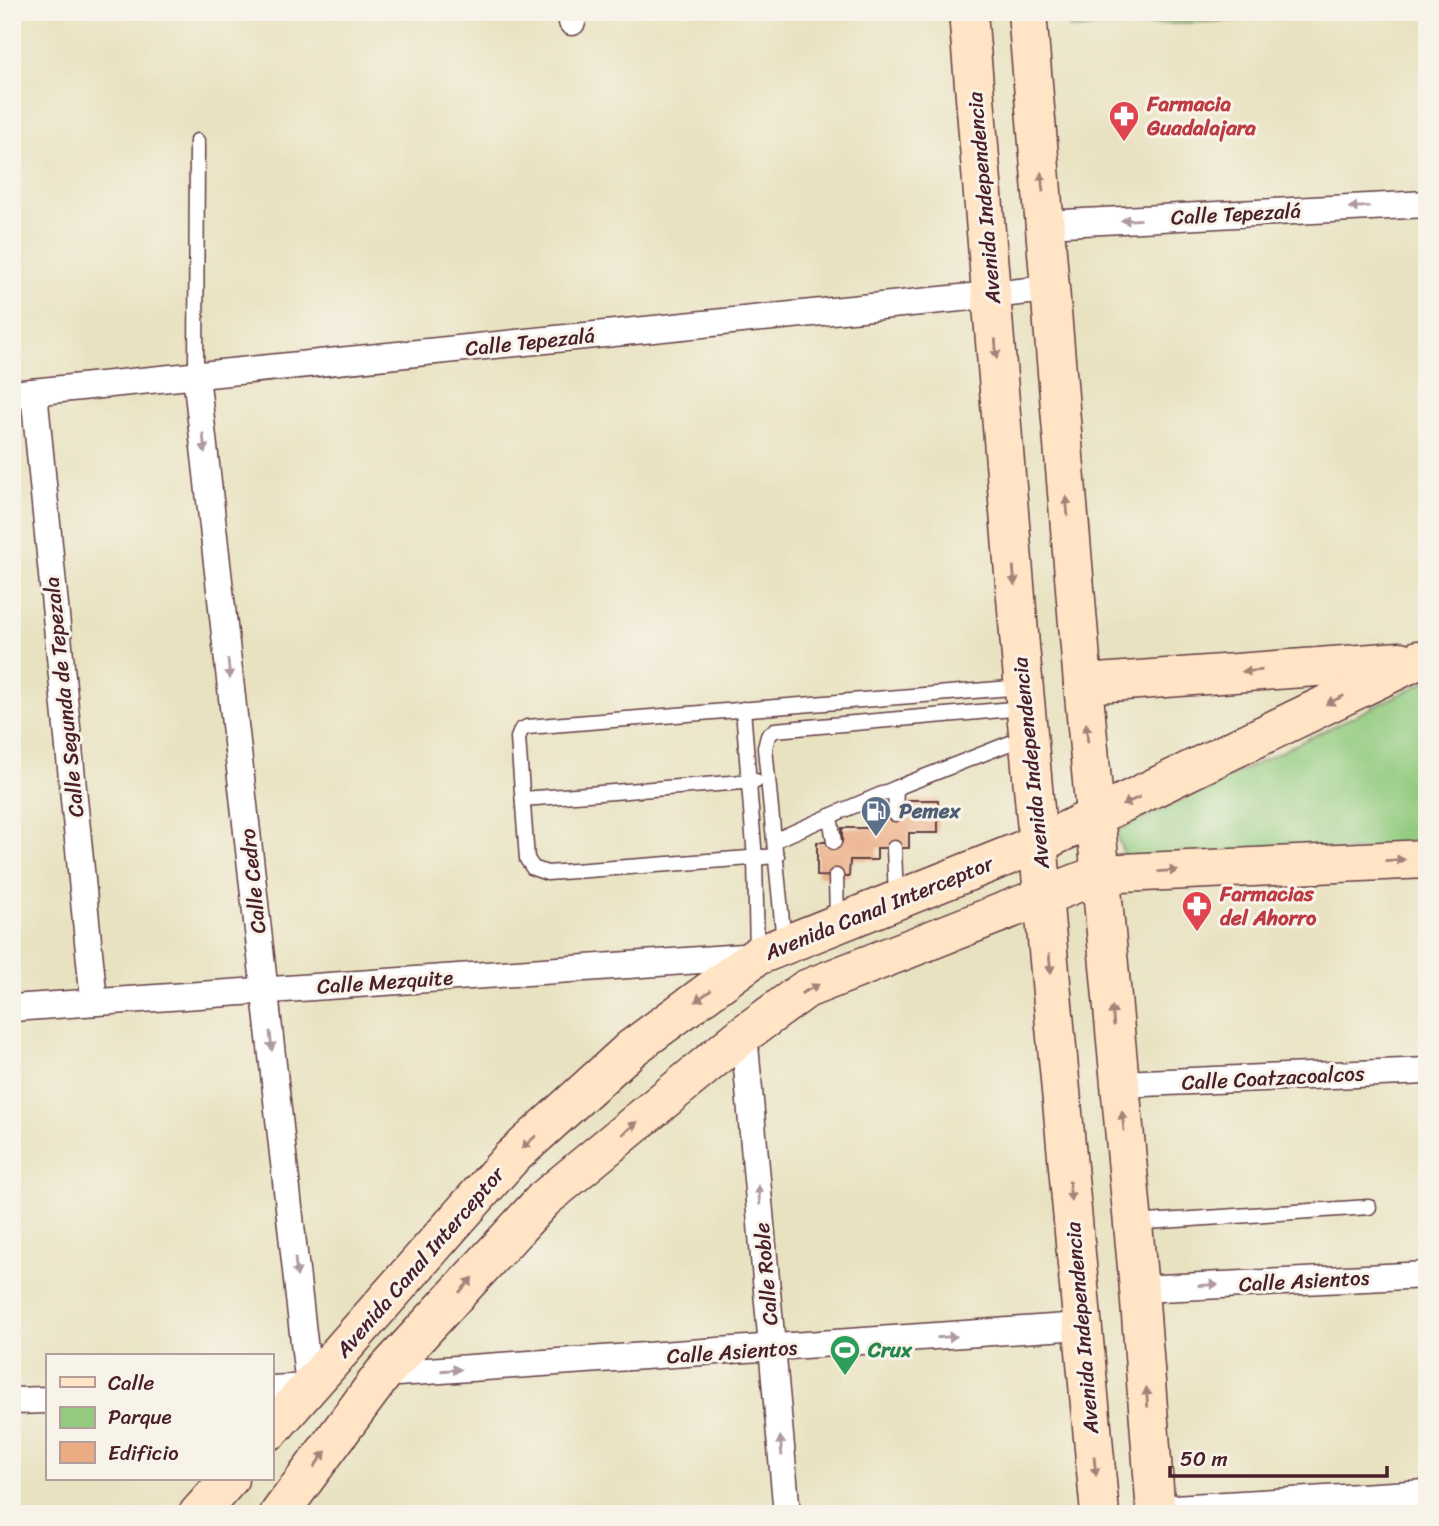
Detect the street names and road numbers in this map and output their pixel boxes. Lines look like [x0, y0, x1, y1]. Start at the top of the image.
street label: Avenida Independencia [956, 90, 1012, 307]
street label: Calle Tepezalá [1170, 192, 1302, 236]
street label: Calle Tepezalá [463, 316, 597, 368]
street label: Calle Segunda de Tepezala [32, 574, 96, 819]
street label: Avenida Independencia [1001, 655, 1061, 872]
street label: Calle Cedro [229, 826, 277, 935]
street label: Avenida Canal Interceptor [758, 844, 1000, 972]
street label: Calle Mezquite [316, 958, 454, 1006]
street label: Calle Coatzacoalcos [1181, 1054, 1366, 1102]
street label: Avenida Canal Interceptor [325, 1156, 515, 1367]
street label: Avenida Independencia [1054, 1220, 1110, 1437]
street label: Calle Roble [743, 1221, 789, 1327]
street label: Calle Asientos [1238, 1259, 1371, 1303]
street label: Calle Asientos [666, 1328, 799, 1376]

